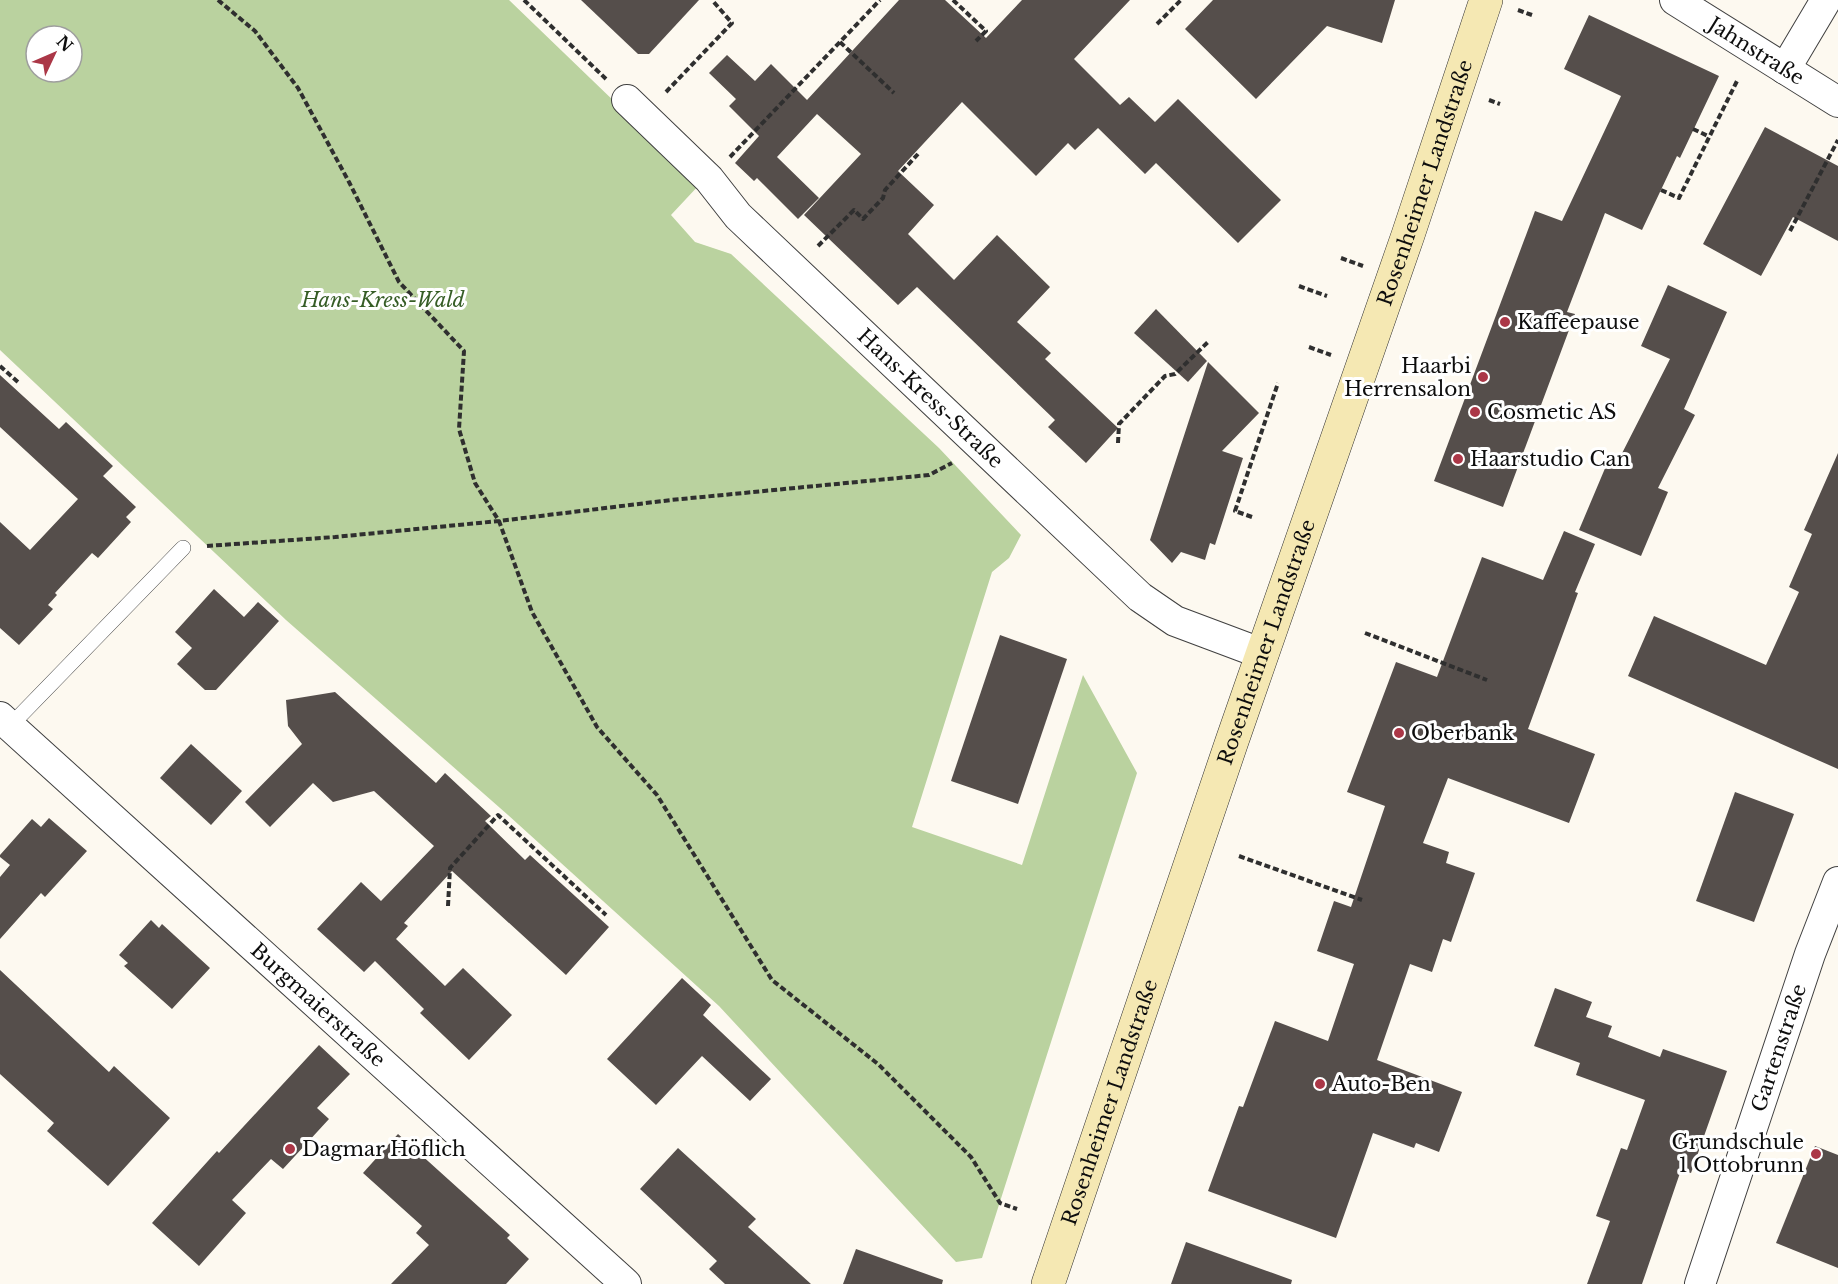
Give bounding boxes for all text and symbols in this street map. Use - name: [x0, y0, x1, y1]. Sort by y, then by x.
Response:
- street label: Jahnstraße: [1702, 10, 1809, 90]
- north arrow: [24, 24, 84, 84]
- text: N: [52, 31, 77, 56]
- street label: Rosenheimer Landstraße: [1372, 57, 1477, 309]
- park label: Hans-Kress-Wald: [300, 288, 465, 312]
- place label: Kaffeepause: [1517, 310, 1640, 334]
- marker: Kaffeepause: [1498, 315, 1512, 329]
- street label: Hans-Kress-Straße: [853, 324, 1008, 473]
- place label: Haarbi Herrensalon: [1344, 354, 1471, 401]
- marker: Haarbi Herrensalon: [1476, 370, 1490, 384]
- place label: Cosmetic AS: [1487, 400, 1617, 424]
- marker: Cosmetic AS: [1468, 405, 1482, 419]
- place label: Haarstudio Can: [1470, 447, 1630, 471]
- marker: Haarstudio Can: [1451, 452, 1465, 466]
- street label: Rosenheimer Landstraße: [1213, 516, 1320, 768]
- place label: Oberbank: [1411, 721, 1515, 745]
- marker: Oberbank: [1392, 726, 1406, 740]
- street label: Burgmaierstraße: [246, 938, 390, 1072]
- street label: Rosenheimer Landstraße: [1057, 976, 1162, 1228]
- street label: Gartenstraße: [1746, 981, 1811, 1115]
- place label: Auto-Ben: [1331, 1072, 1431, 1096]
- marker: Auto-Ben: [1313, 1077, 1327, 1091]
- place label: Grundschule 1 Ottobrunn: [1671, 1130, 1804, 1177]
- place label: Dagmar Höflich: [302, 1137, 466, 1161]
- marker: Dagmar Höflich: [283, 1142, 297, 1156]
- marker: Grundschule 1 Ottobrunn: [1809, 1147, 1823, 1161]

